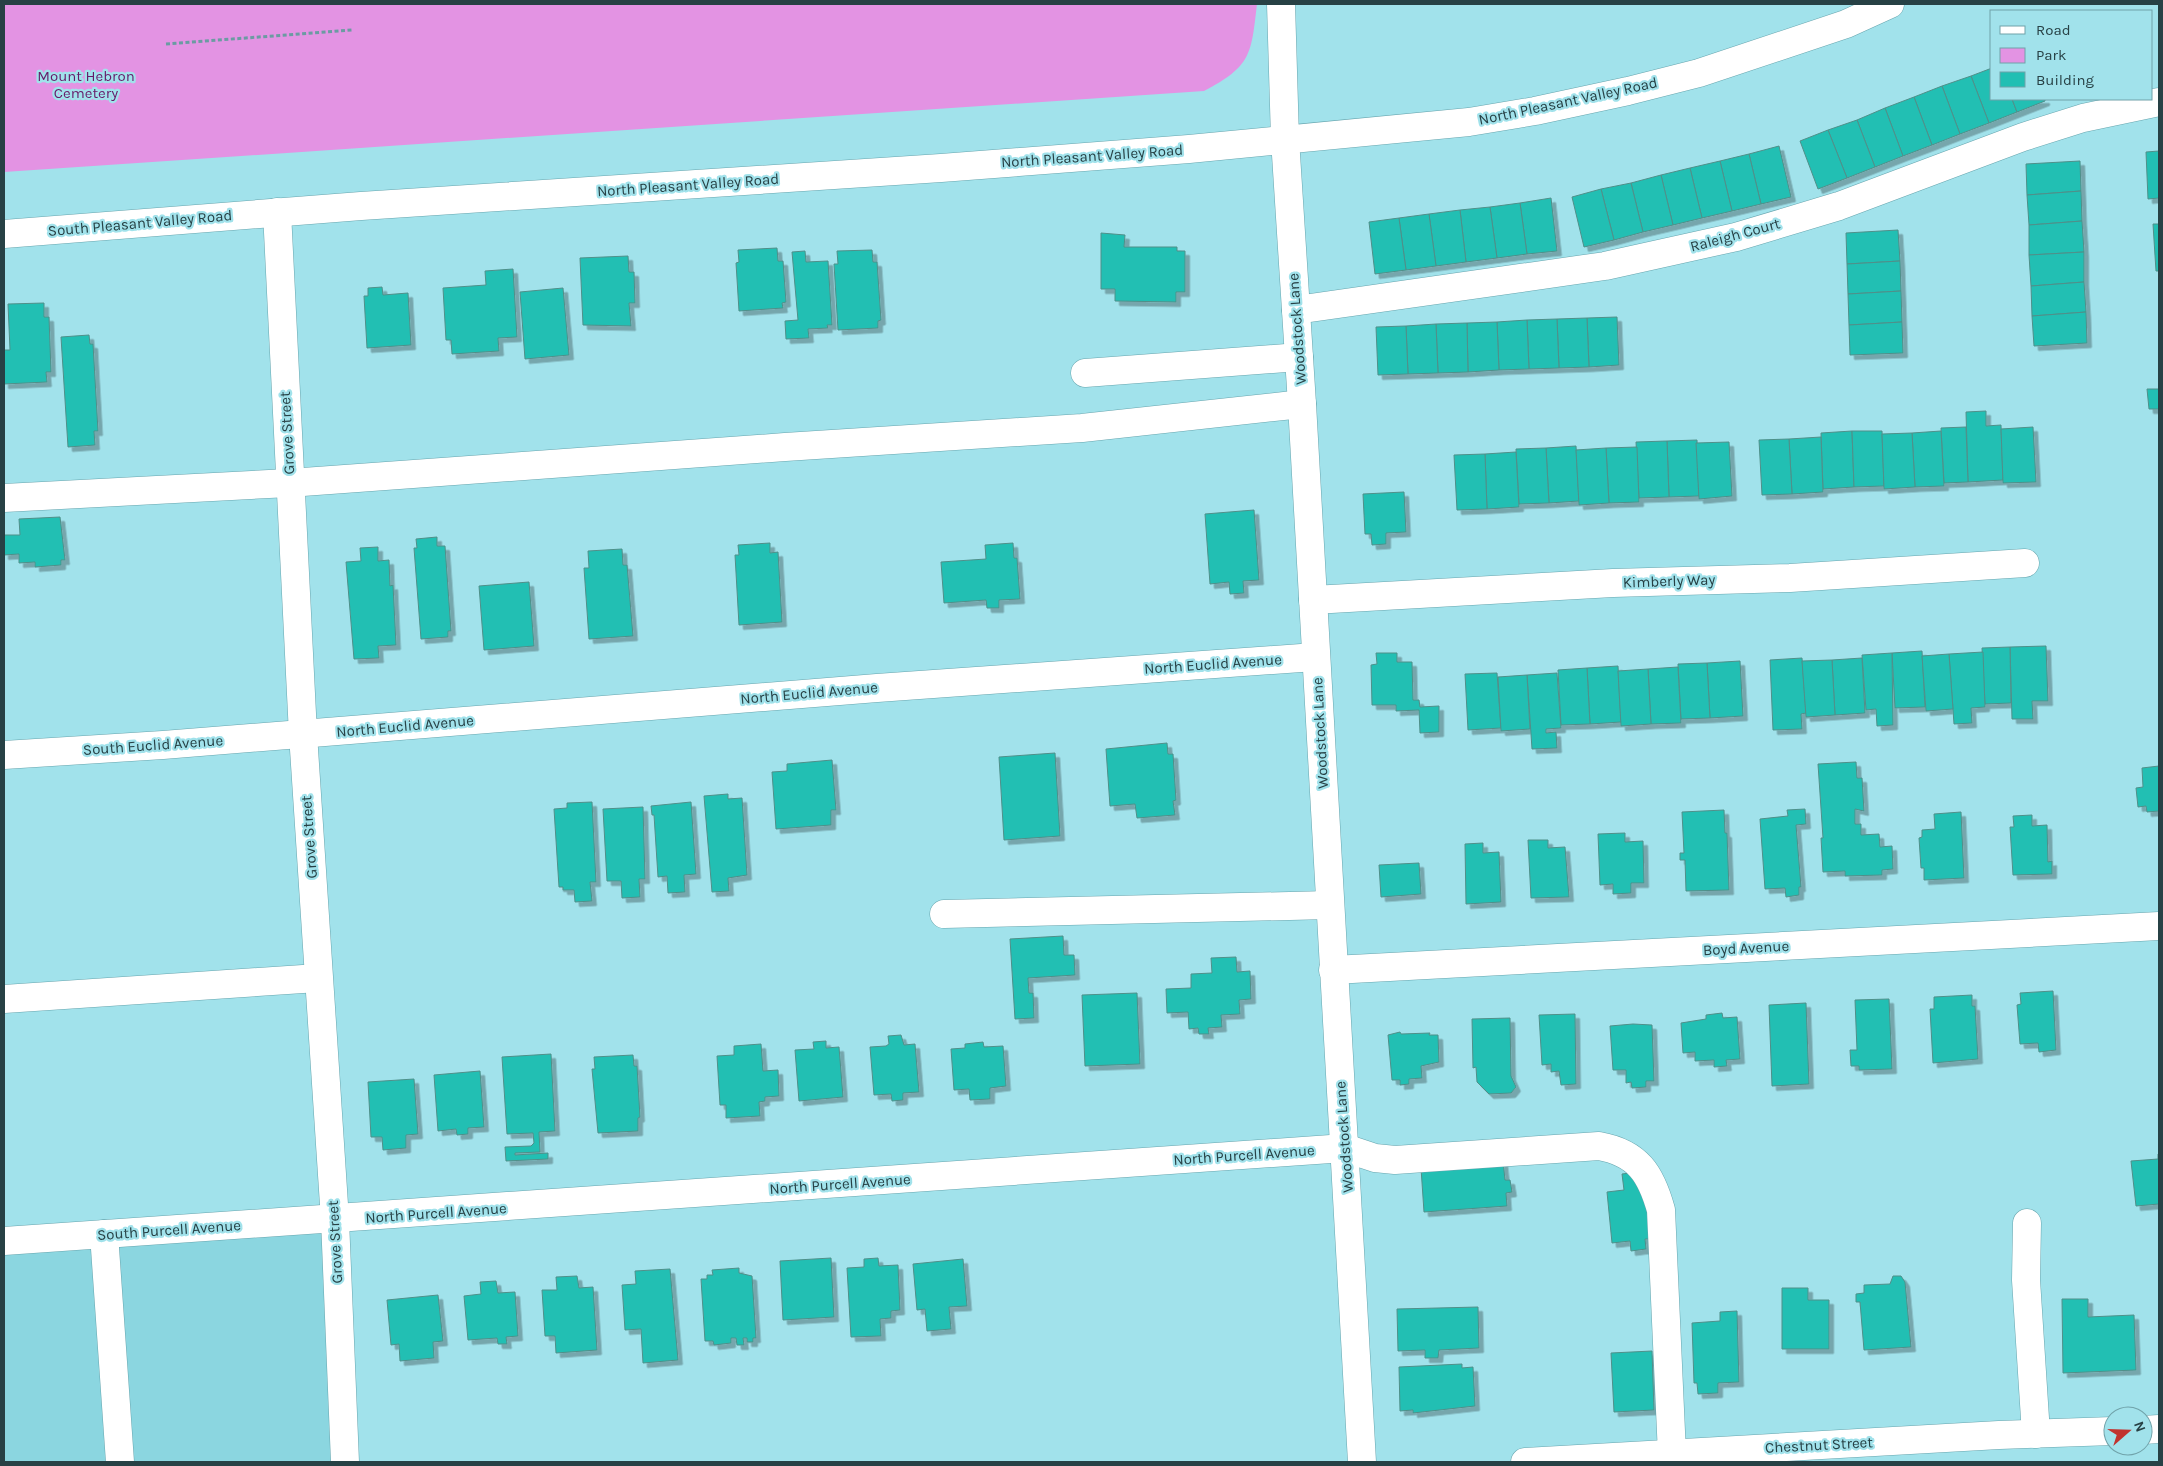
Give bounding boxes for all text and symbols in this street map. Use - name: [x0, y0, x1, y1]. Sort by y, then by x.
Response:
- legend: [1990, 10, 2153, 100]
- text: Road: [2036, 21, 2071, 39]
- text: Park: [2036, 46, 2066, 64]
- park label: Mount Hebron Cemetery: [37, 67, 135, 102]
- text: Building: [2036, 71, 2094, 89]
- street label: North Pleasant Valley Road: [1477, 73, 1659, 129]
- street label: North Pleasant Valley Road: [1000, 141, 1184, 171]
- street label: North Pleasant Valley Road: [596, 170, 780, 200]
- street label: South Pleasant Valley Road: [47, 206, 233, 240]
- street label: Raleigh Court: [1688, 214, 1782, 256]
- street label: Woodstock Lane: [1284, 273, 1310, 385]
- street label: Grove Street: [276, 391, 298, 475]
- street label: Kimberly Way: [1622, 570, 1716, 592]
- street label: North Euclid Avenue: [1144, 650, 1282, 678]
- street label: Woodstock Lane: [1308, 677, 1332, 789]
- street label: North Euclid Avenue: [740, 678, 878, 708]
- street label: North Euclid Avenue: [336, 711, 474, 741]
- street label: South Euclid Avenue: [82, 731, 224, 759]
- street label: Grove Street: [297, 794, 321, 879]
- street label: Boyd Avenue: [1702, 937, 1790, 959]
- street label: Woodstock Lane: [1331, 1081, 1357, 1193]
- street label: North Purcell Avenue: [1173, 1141, 1315, 1169]
- street label: North Purcell Avenue: [769, 1170, 911, 1198]
- street label: North Purcell Avenue: [365, 1199, 507, 1227]
- street label: Grove Street: [324, 1200, 346, 1284]
- street label: South Purcell Avenue: [96, 1216, 242, 1244]
- north arrow: [2103, 1406, 2153, 1456]
- text: N: [2130, 1419, 2149, 1434]
- street label: Chestnut Street: [1765, 1433, 1874, 1457]

